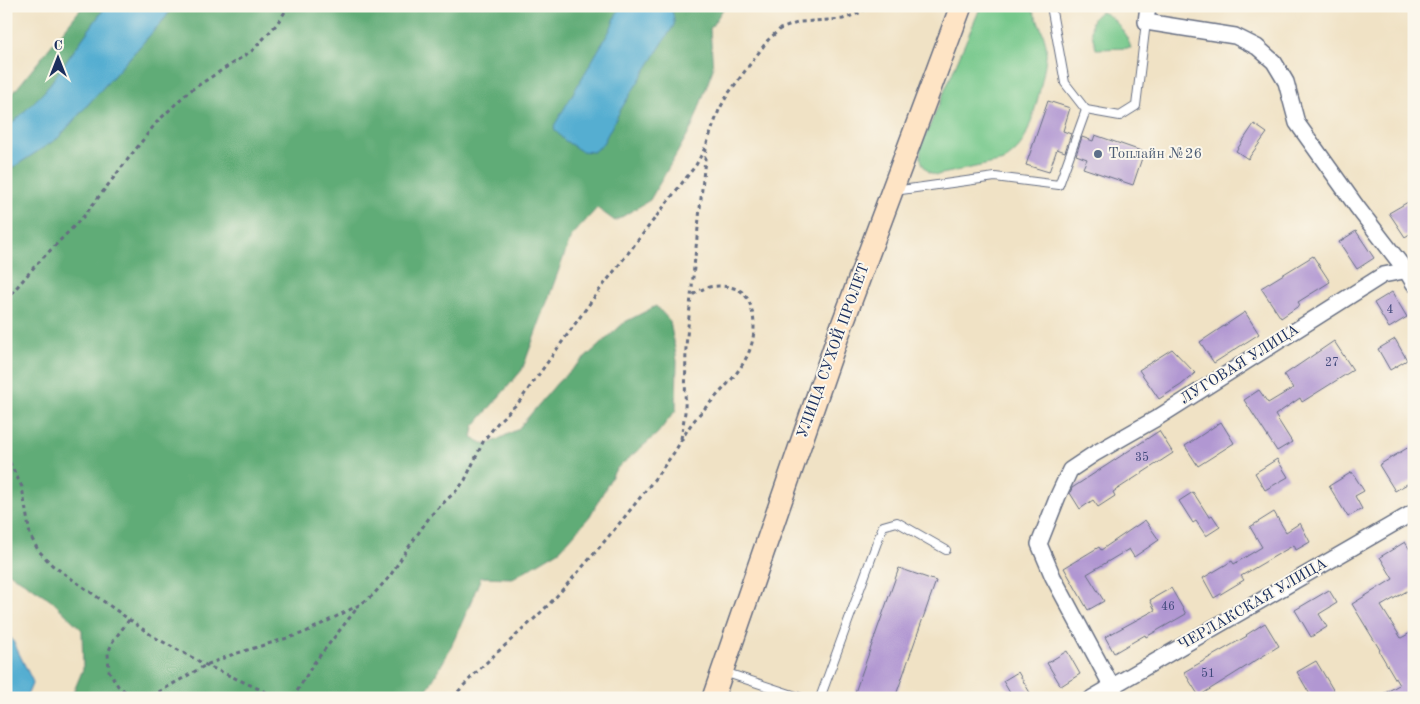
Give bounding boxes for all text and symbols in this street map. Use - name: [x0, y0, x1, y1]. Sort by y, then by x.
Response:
- north arrow: [32, 32, 82, 82]
- text: С: [53, 39, 63, 53]
- place label: Топлайн №26: [1108, 147, 1202, 162]
- marker: Топлайн №26: [1092, 148, 1104, 160]
- street label: УЛИЦА СУХОЙ ПРОЛЕТ: [792, 260, 873, 440]
- house number: 4: [1387, 304, 1394, 316]
- street label: ЛУГОВАЯ УЛИЦА: [1178, 322, 1303, 408]
- house number: 27: [1325, 357, 1339, 369]
- house number: 35: [1135, 451, 1149, 464]
- street label: ЧЕРЛАКСКАЯ УЛИЦА: [1176, 556, 1330, 654]
- house number: 46: [1161, 601, 1175, 613]
- house number: 51: [1201, 667, 1215, 680]

